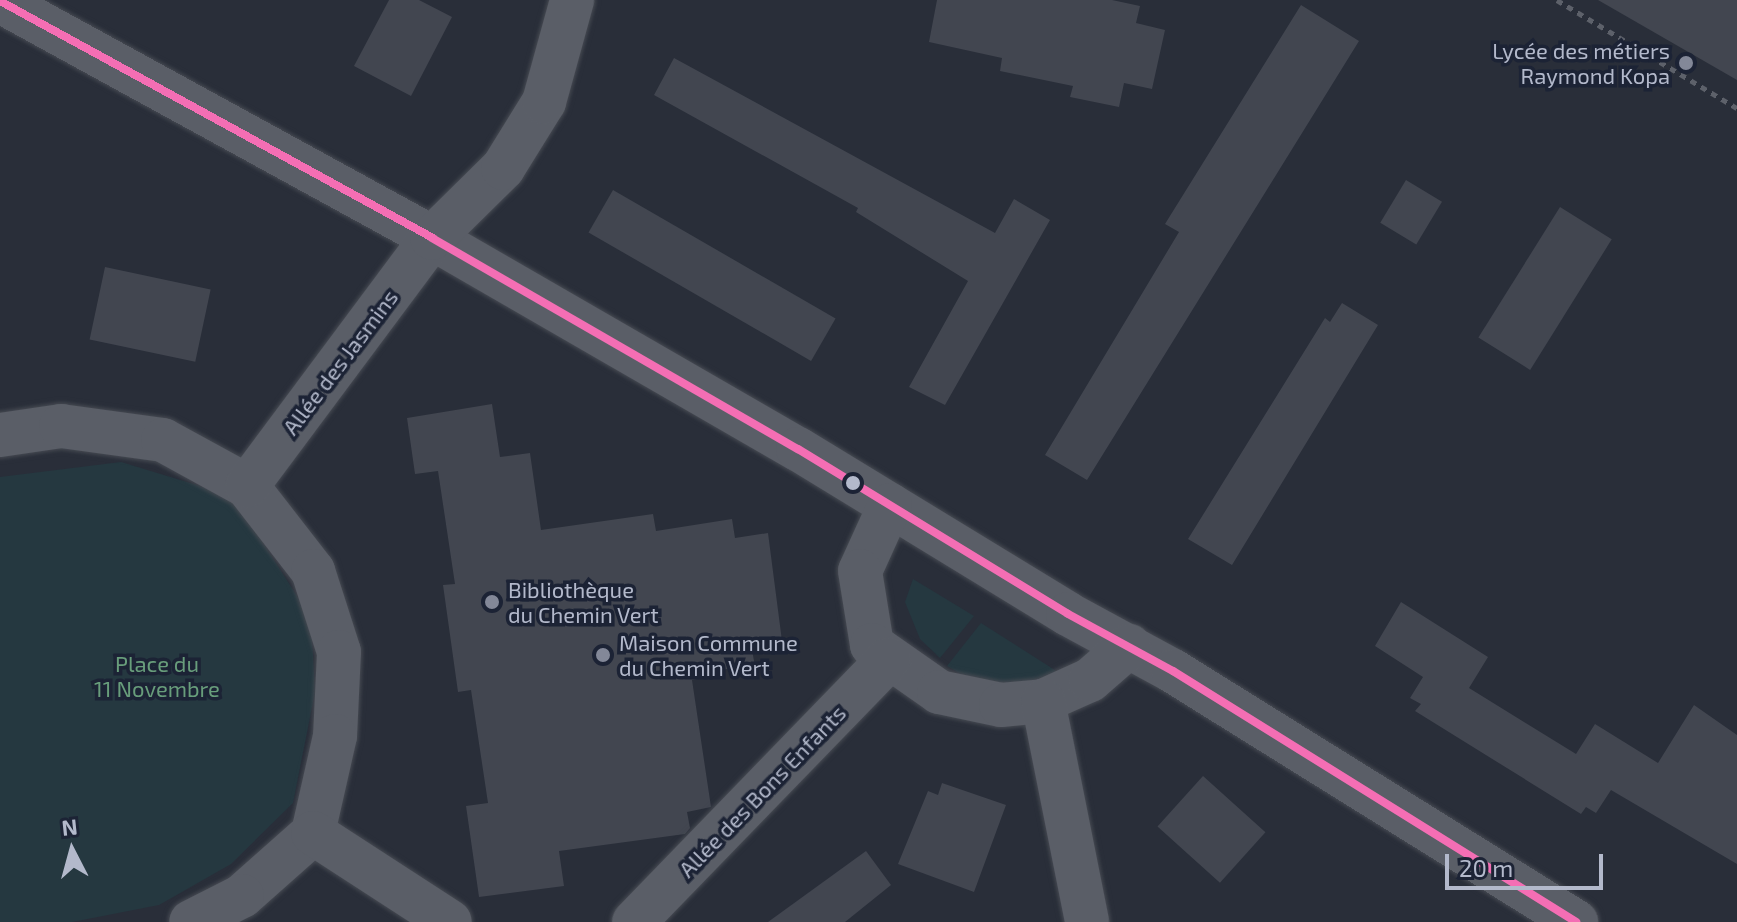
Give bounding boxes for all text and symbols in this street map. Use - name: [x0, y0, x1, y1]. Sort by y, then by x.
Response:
- place label: Lycée des métiers Raymond Kopa: [1492, 37, 1670, 88]
- marker: Lycée des métiers Raymond Kopa: [1677, 54, 1695, 72]
- street label: Allée des Jasmins: [277, 284, 403, 440]
- unlabelled marker: [845, 475, 861, 491]
- place label: Bibliothèque du Chemin Vert: [508, 576, 659, 628]
- marker: Bibliothèque du Chemin Vert: [483, 593, 501, 611]
- place label: Maison Commune du Chemin Vert: [619, 629, 798, 680]
- marker: Maison Commune du Chemin Vert: [594, 646, 612, 664]
- park label: Place du 11 Novembre: [94, 650, 220, 702]
- street label: Allée des Bons Enfants: [673, 700, 851, 882]
- north arrow: [32, 810, 112, 890]
- text: N: [60, 812, 79, 840]
- scale bar: [1449, 838, 1607, 888]
- text: 20 m: [1459, 853, 1513, 882]

